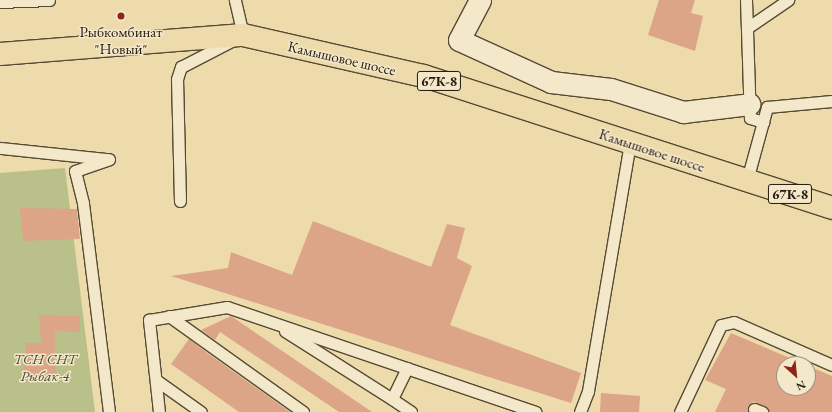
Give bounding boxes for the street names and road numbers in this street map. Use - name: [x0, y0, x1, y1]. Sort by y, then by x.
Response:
- street label: Камышовое шоссе: [286, 37, 398, 79]
- road number: 67К-8: [416, 69, 462, 93]
- street label: Камышовое шоссе: [597, 124, 707, 176]
- road number: 67К-8: [767, 182, 813, 206]

